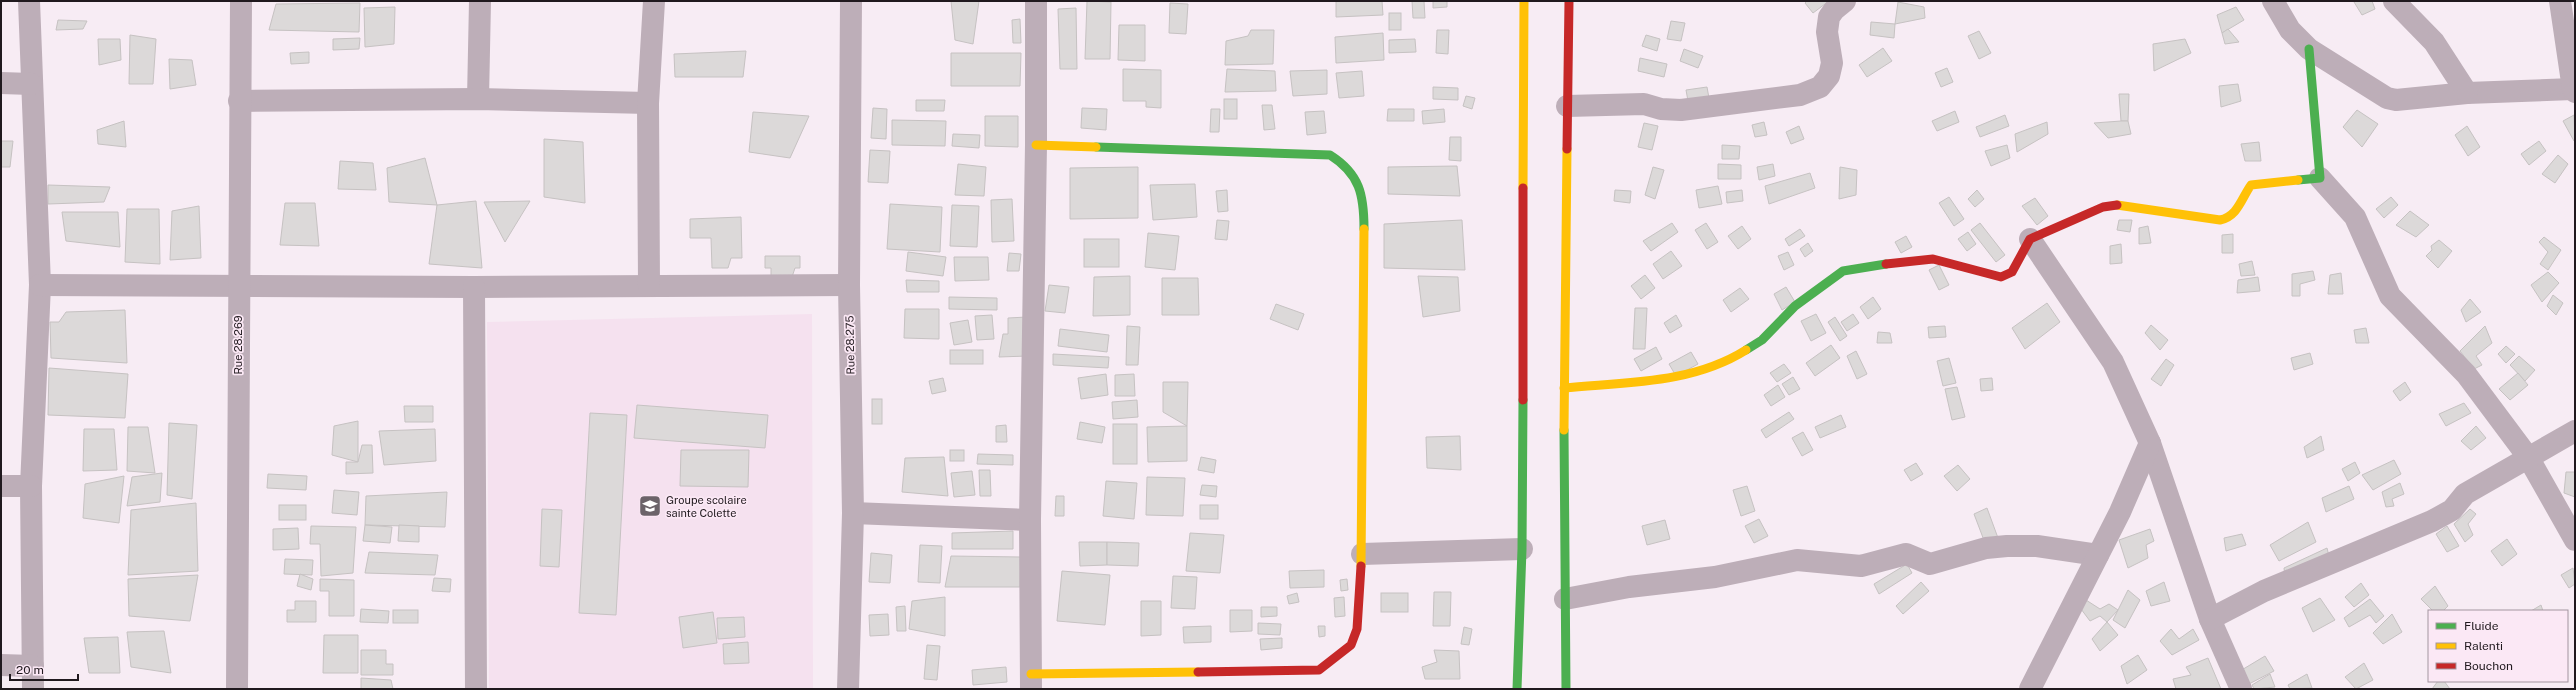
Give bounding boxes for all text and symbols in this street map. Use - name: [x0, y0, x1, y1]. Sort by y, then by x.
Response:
- street label: Rue 28.269: [232, 315, 244, 375]
- street label: Rue 28.275: [843, 315, 857, 375]
- school or university icon: Groupe scolaire sainte Colette: [637, 493, 663, 519]
- place label: Groupe scolaire sainte Colette: [666, 494, 747, 519]
- legend: [2428, 610, 2568, 682]
- text: Fluide: [2464, 619, 2499, 633]
- text: Ralenti: [2464, 639, 2503, 653]
- scale bar: [10, 656, 78, 682]
- text: Bouchon: [2464, 659, 2513, 673]
- text: 20 m: [16, 663, 44, 677]

